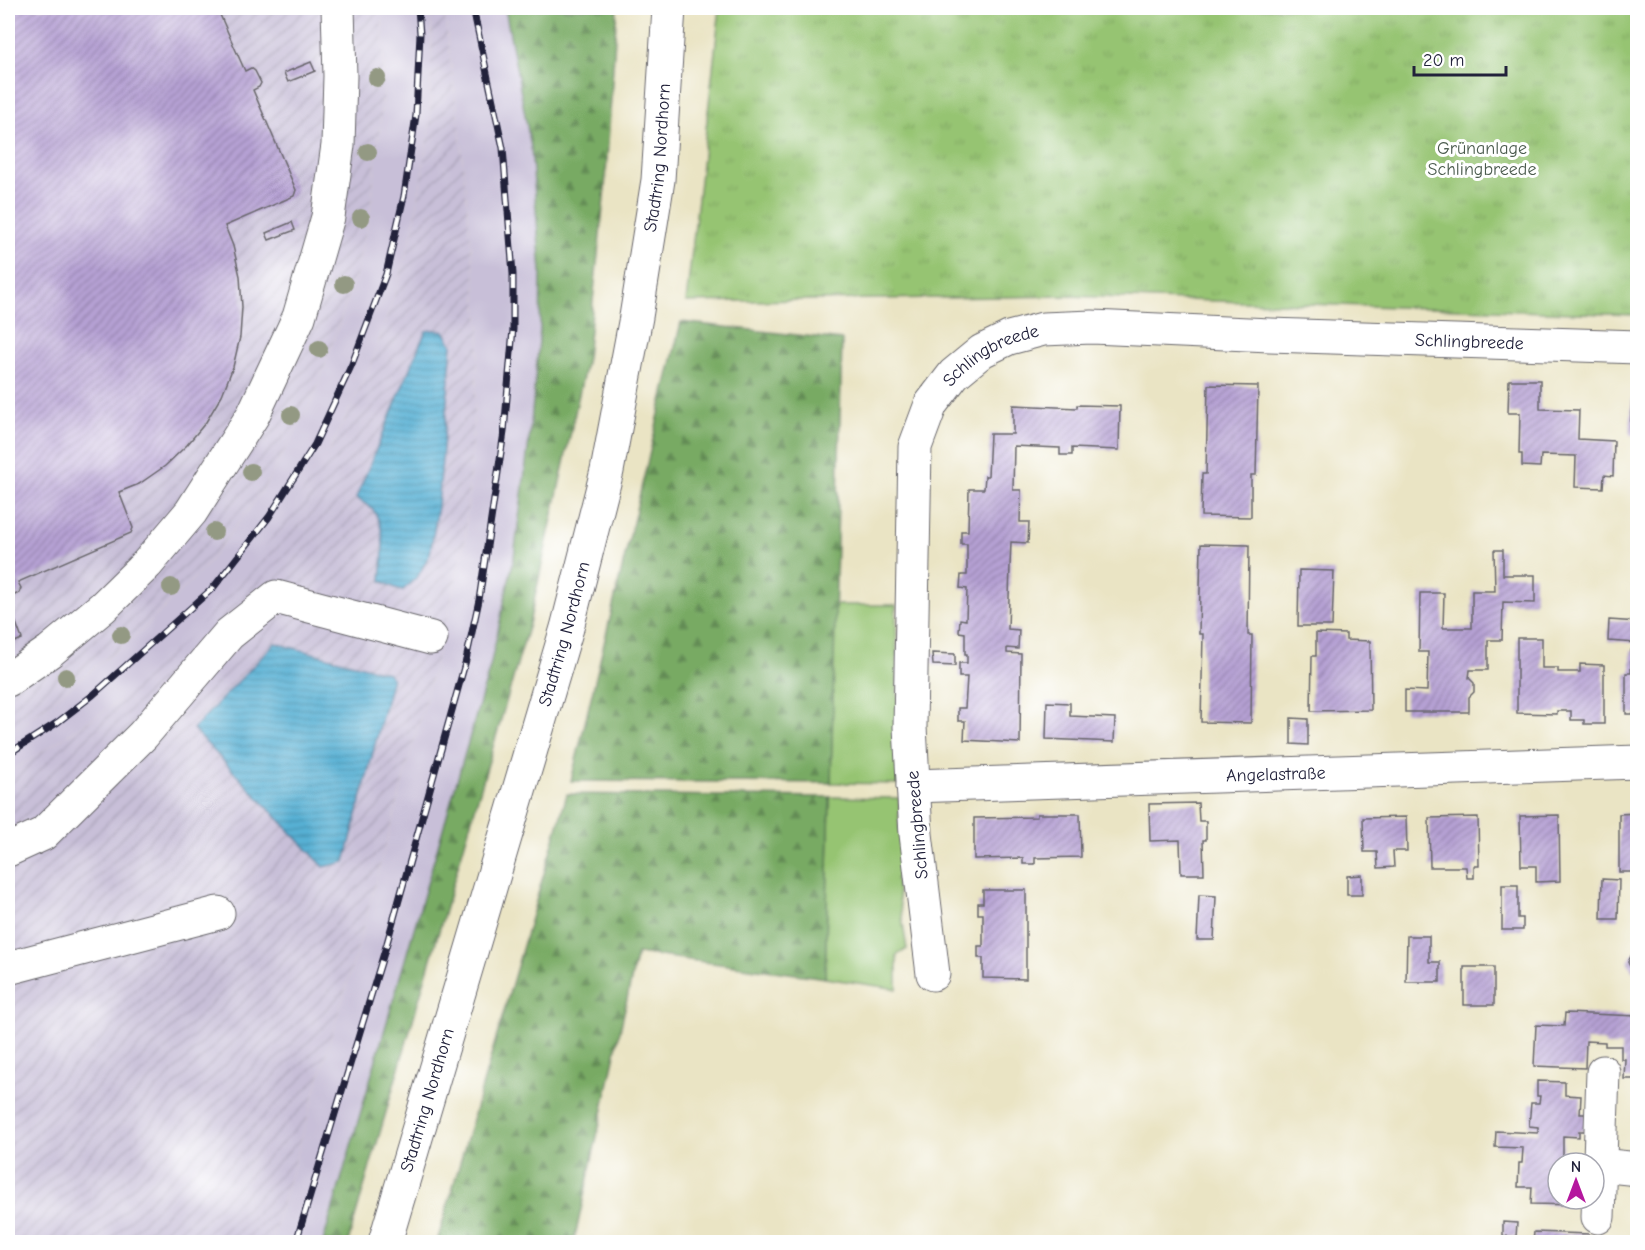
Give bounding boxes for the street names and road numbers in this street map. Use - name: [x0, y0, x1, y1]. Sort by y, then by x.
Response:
- street label: Stadtring Nordhorn: [640, 83, 675, 234]
- street label: Schlingbreede: [939, 321, 1041, 391]
- street label: Schlingbreede: [1415, 330, 1524, 354]
- street label: Stadtring Nordhorn: [534, 559, 594, 709]
- street label: Angelastraße: [1226, 762, 1326, 787]
- street label: Schlingbreede: [902, 770, 933, 880]
- street label: Stadtring Nordhorn: [396, 1026, 459, 1175]

